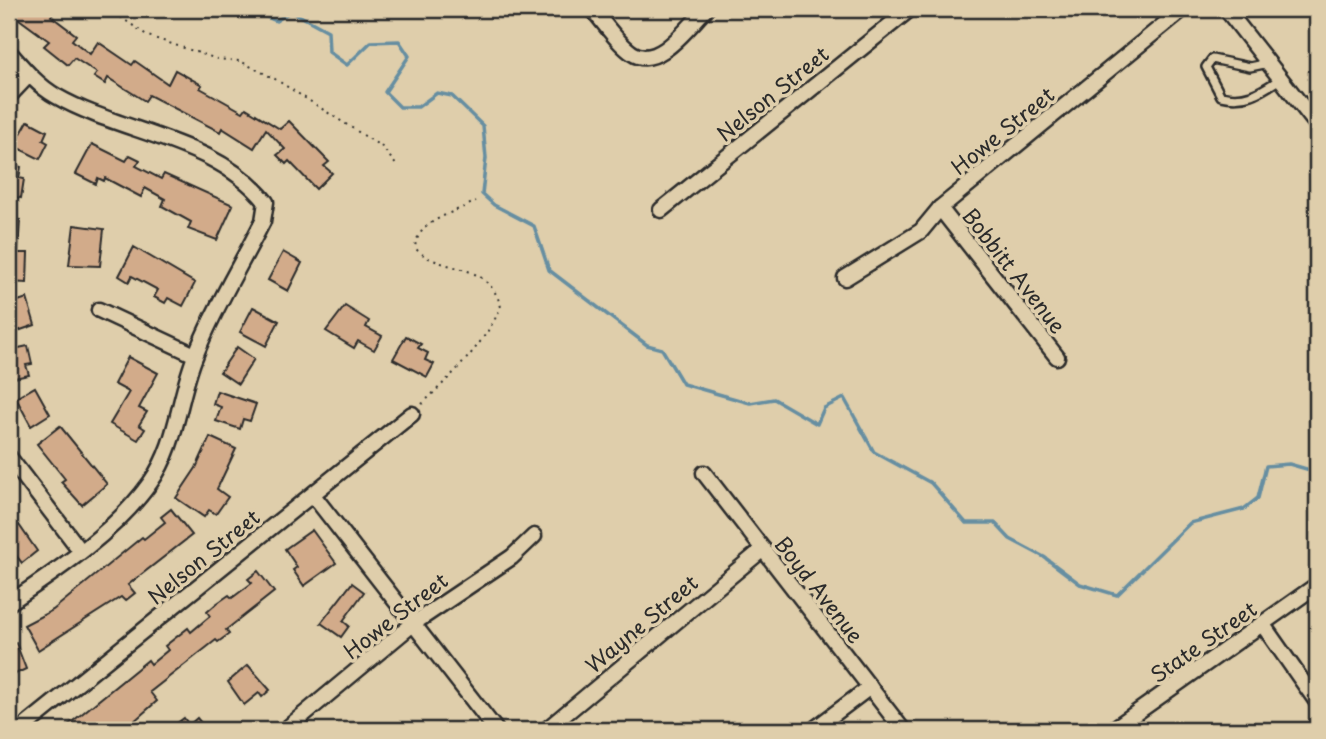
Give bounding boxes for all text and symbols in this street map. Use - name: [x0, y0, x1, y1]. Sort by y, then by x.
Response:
- street label: Nelson Street: [709, 38, 835, 148]
- street label: Howe Street: [943, 78, 1061, 182]
- street label: Bobbitt Avenue: [956, 200, 1074, 340]
- street label: Nelson Street: [140, 501, 266, 611]
- street label: Boyd Avenue: [768, 529, 872, 649]
- street label: Howe Street: [336, 564, 454, 666]
- street label: Wayne Street: [578, 566, 704, 680]
- street label: State Street: [1143, 592, 1263, 690]

